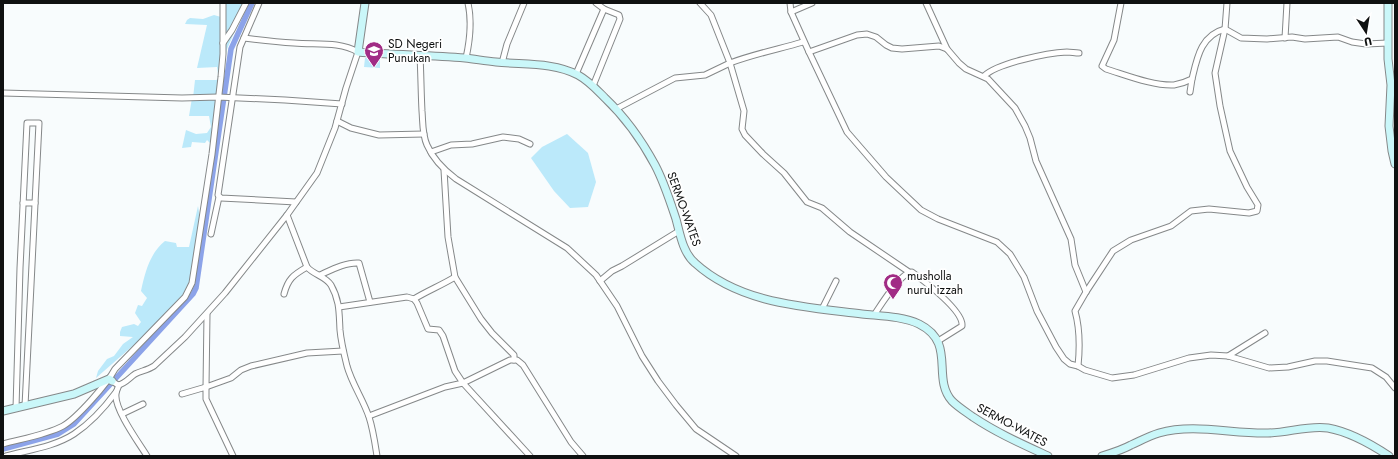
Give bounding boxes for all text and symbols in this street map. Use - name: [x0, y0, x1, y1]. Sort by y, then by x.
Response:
- north arrow: [1346, 12, 1386, 52]
- text: U: [1363, 33, 1374, 50]
- place label: SD Negeri Punukan: [388, 35, 442, 67]
- school or university icon: SD Negeri Punukan: [363, 40, 385, 68]
- street label: SERMO-WATES: [662, 169, 706, 249]
- place label: musholla nurul izzah: [907, 267, 963, 299]
- mosque icon: musholla nurul izzah: [882, 272, 904, 300]
- street label: SERMO-WATES: [973, 399, 1051, 451]

